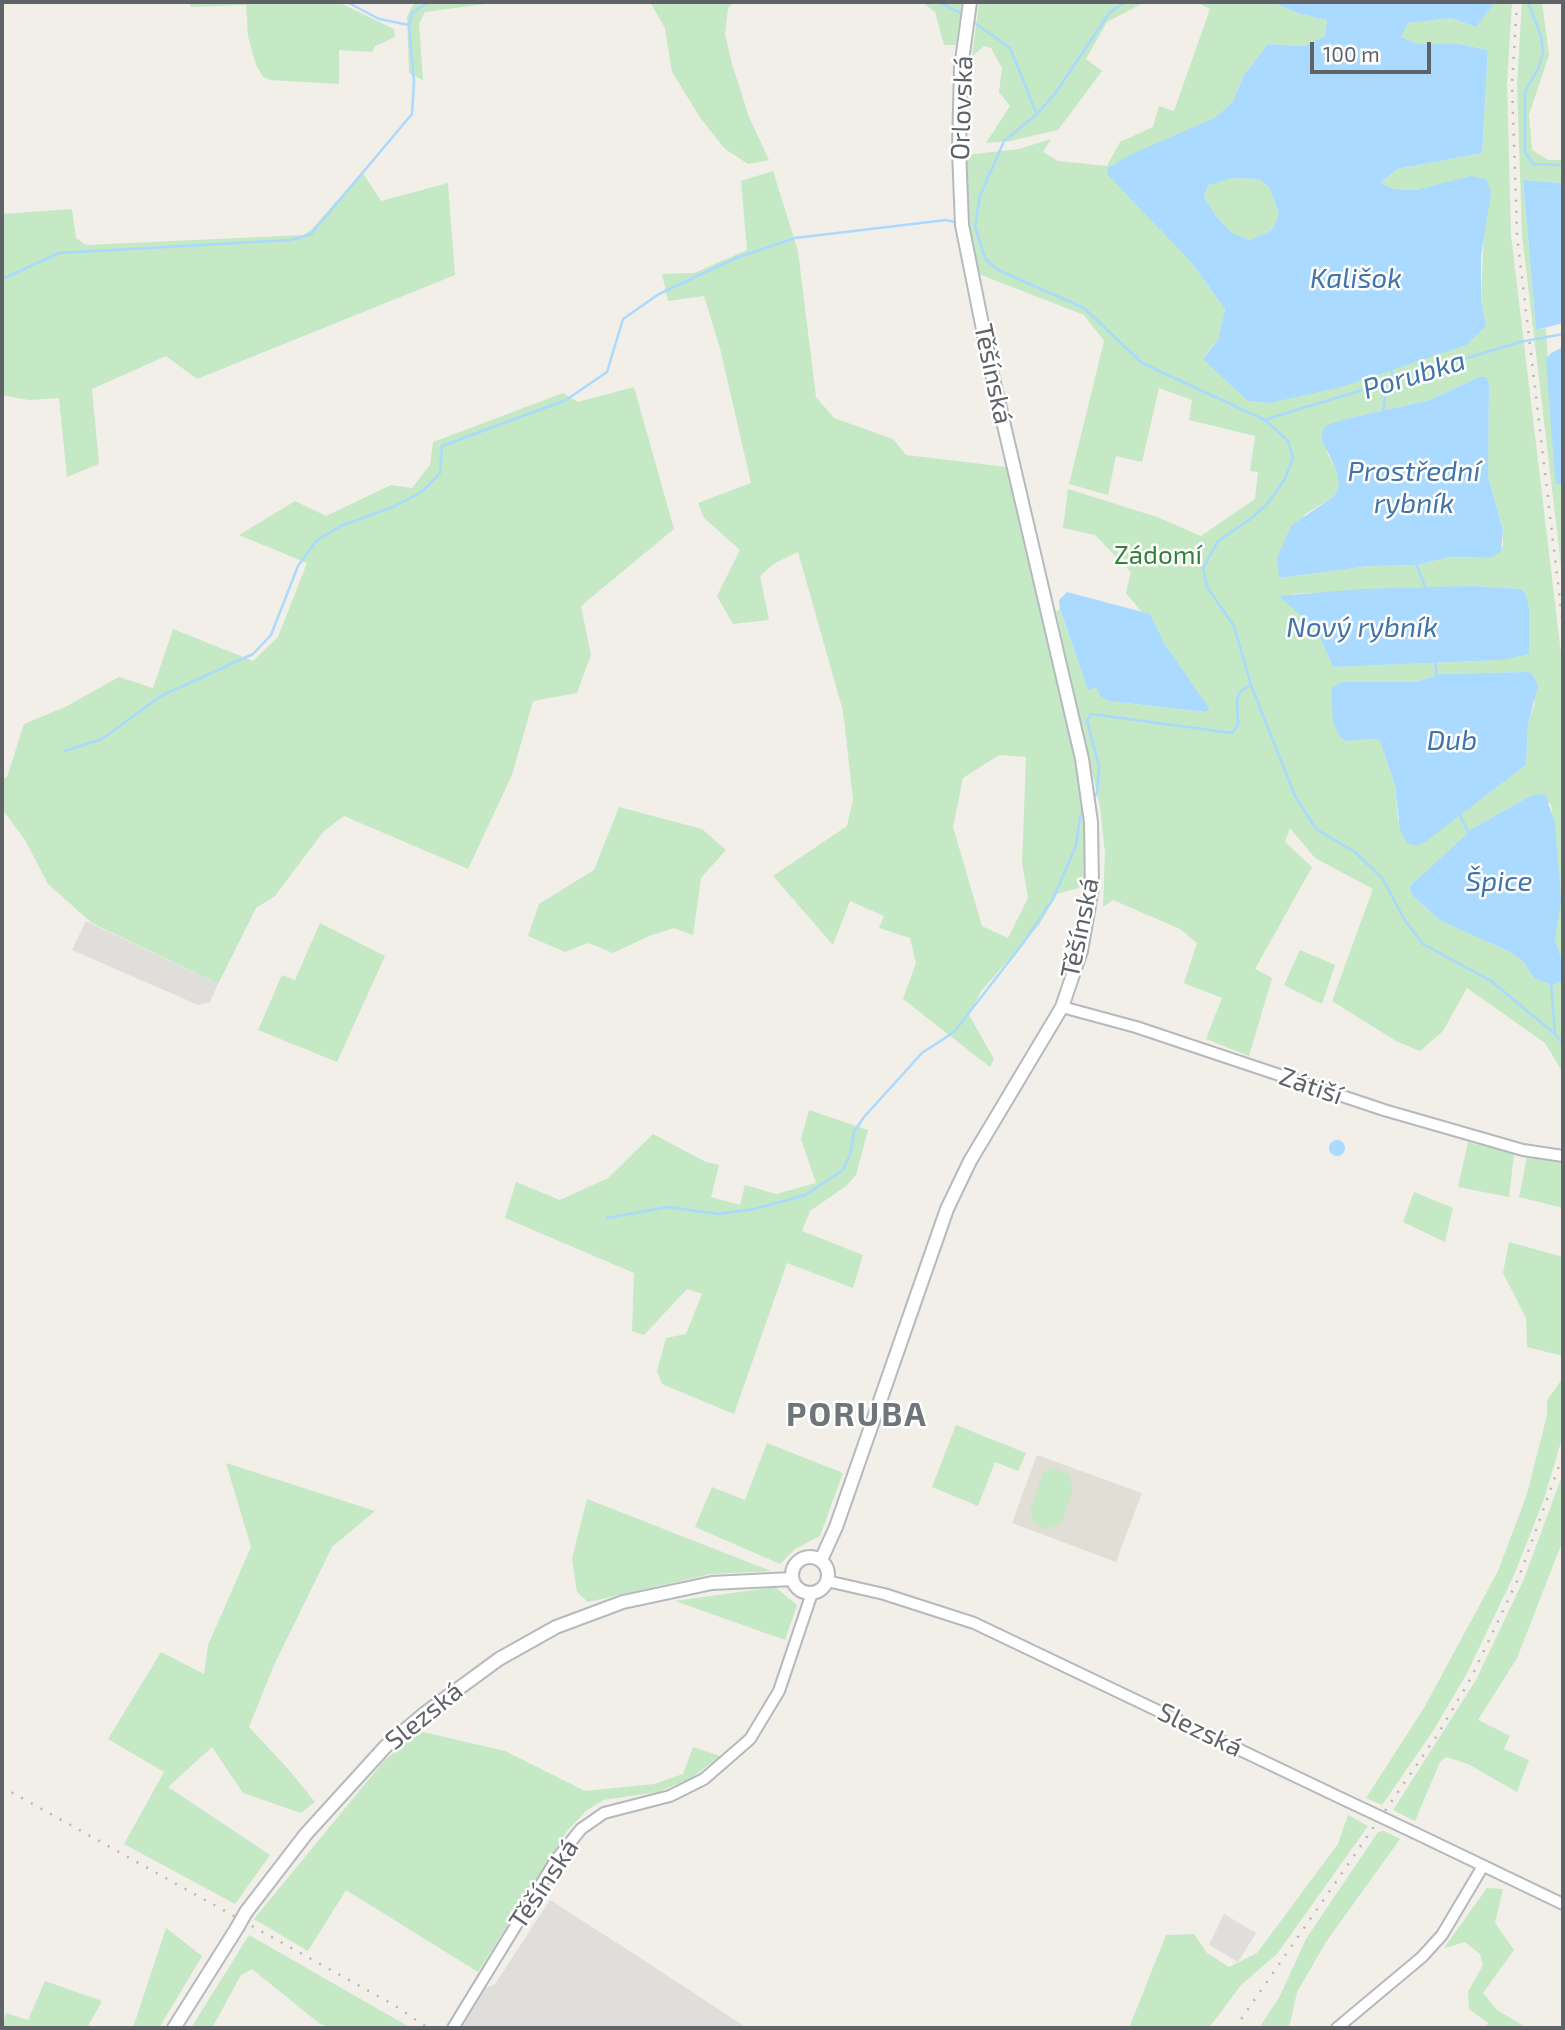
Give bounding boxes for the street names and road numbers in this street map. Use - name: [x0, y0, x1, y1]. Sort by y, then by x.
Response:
- street label: Orlovská: [945, 55, 979, 161]
- street label: Těšínská: [967, 321, 1019, 427]
- street label: Těšínská: [1054, 875, 1106, 981]
- street label: Zátiší: [1275, 1061, 1347, 1111]
- street label: Slezská: [379, 1675, 469, 1757]
- street label: Slezská: [1153, 1696, 1247, 1764]
- street label: Těšínská: [503, 1833, 585, 1935]

